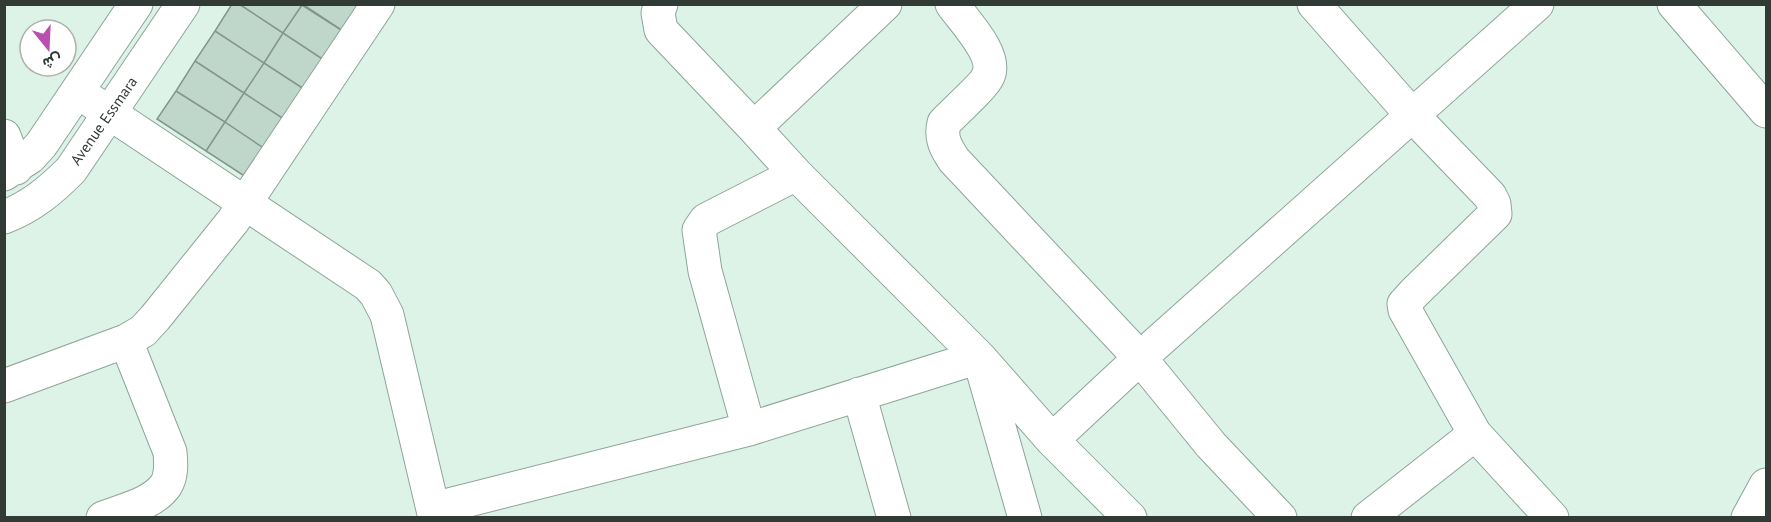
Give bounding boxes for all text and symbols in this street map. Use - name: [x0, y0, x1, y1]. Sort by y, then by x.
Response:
- north arrow: [18, 18, 78, 78]
- text: ش: [40, 50, 65, 75]
- street label: Avenue Essmara: [66, 73, 141, 169]

